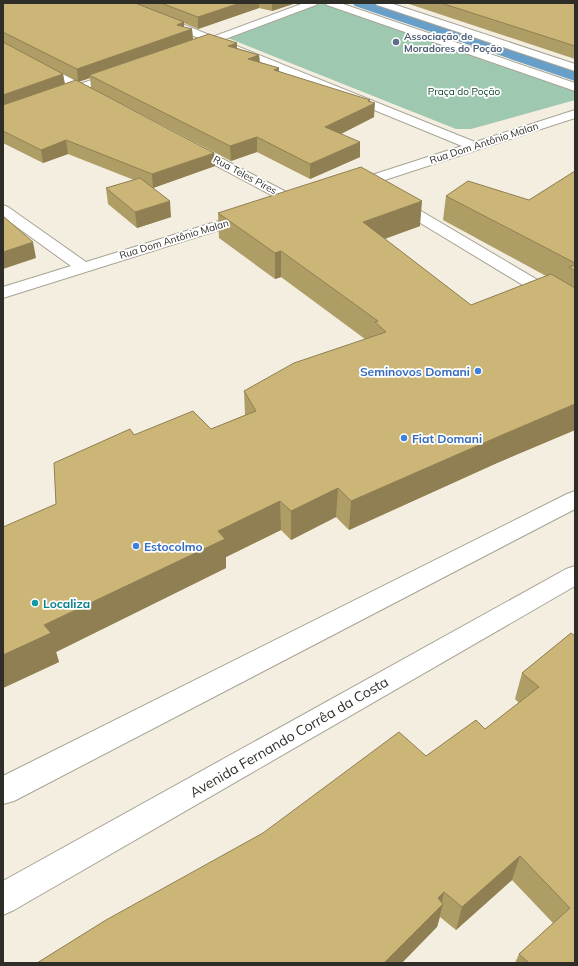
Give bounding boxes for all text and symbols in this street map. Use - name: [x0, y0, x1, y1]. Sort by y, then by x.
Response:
- place label: Associação de Moradores do Poção: [404, 30, 502, 55]
- marker: Associação de Moradores do Poção: [391, 37, 401, 47]
- park label: Praça do Poção: [428, 85, 501, 98]
- street label: Rua Dom Antônio Malan: [428, 119, 540, 167]
- street label: Rua Teles Pires: [211, 153, 279, 197]
- street label: Rua Dom Antônio Malan: [118, 216, 230, 262]
- place label: Seminovos Domani: [360, 364, 470, 379]
- marker: Seminovos Domani: [473, 366, 483, 376]
- place label: Fiat Domani: [412, 431, 482, 446]
- marker: Fiat Domani: [399, 433, 409, 443]
- place label: Estocolmo: [144, 539, 203, 554]
- marker: Estocolmo: [131, 541, 141, 551]
- place label: Localiza: [43, 596, 90, 611]
- marker: Localiza: [30, 598, 40, 608]
- street label: Avenida Fernando Corrêa da Costa: [186, 673, 392, 801]

